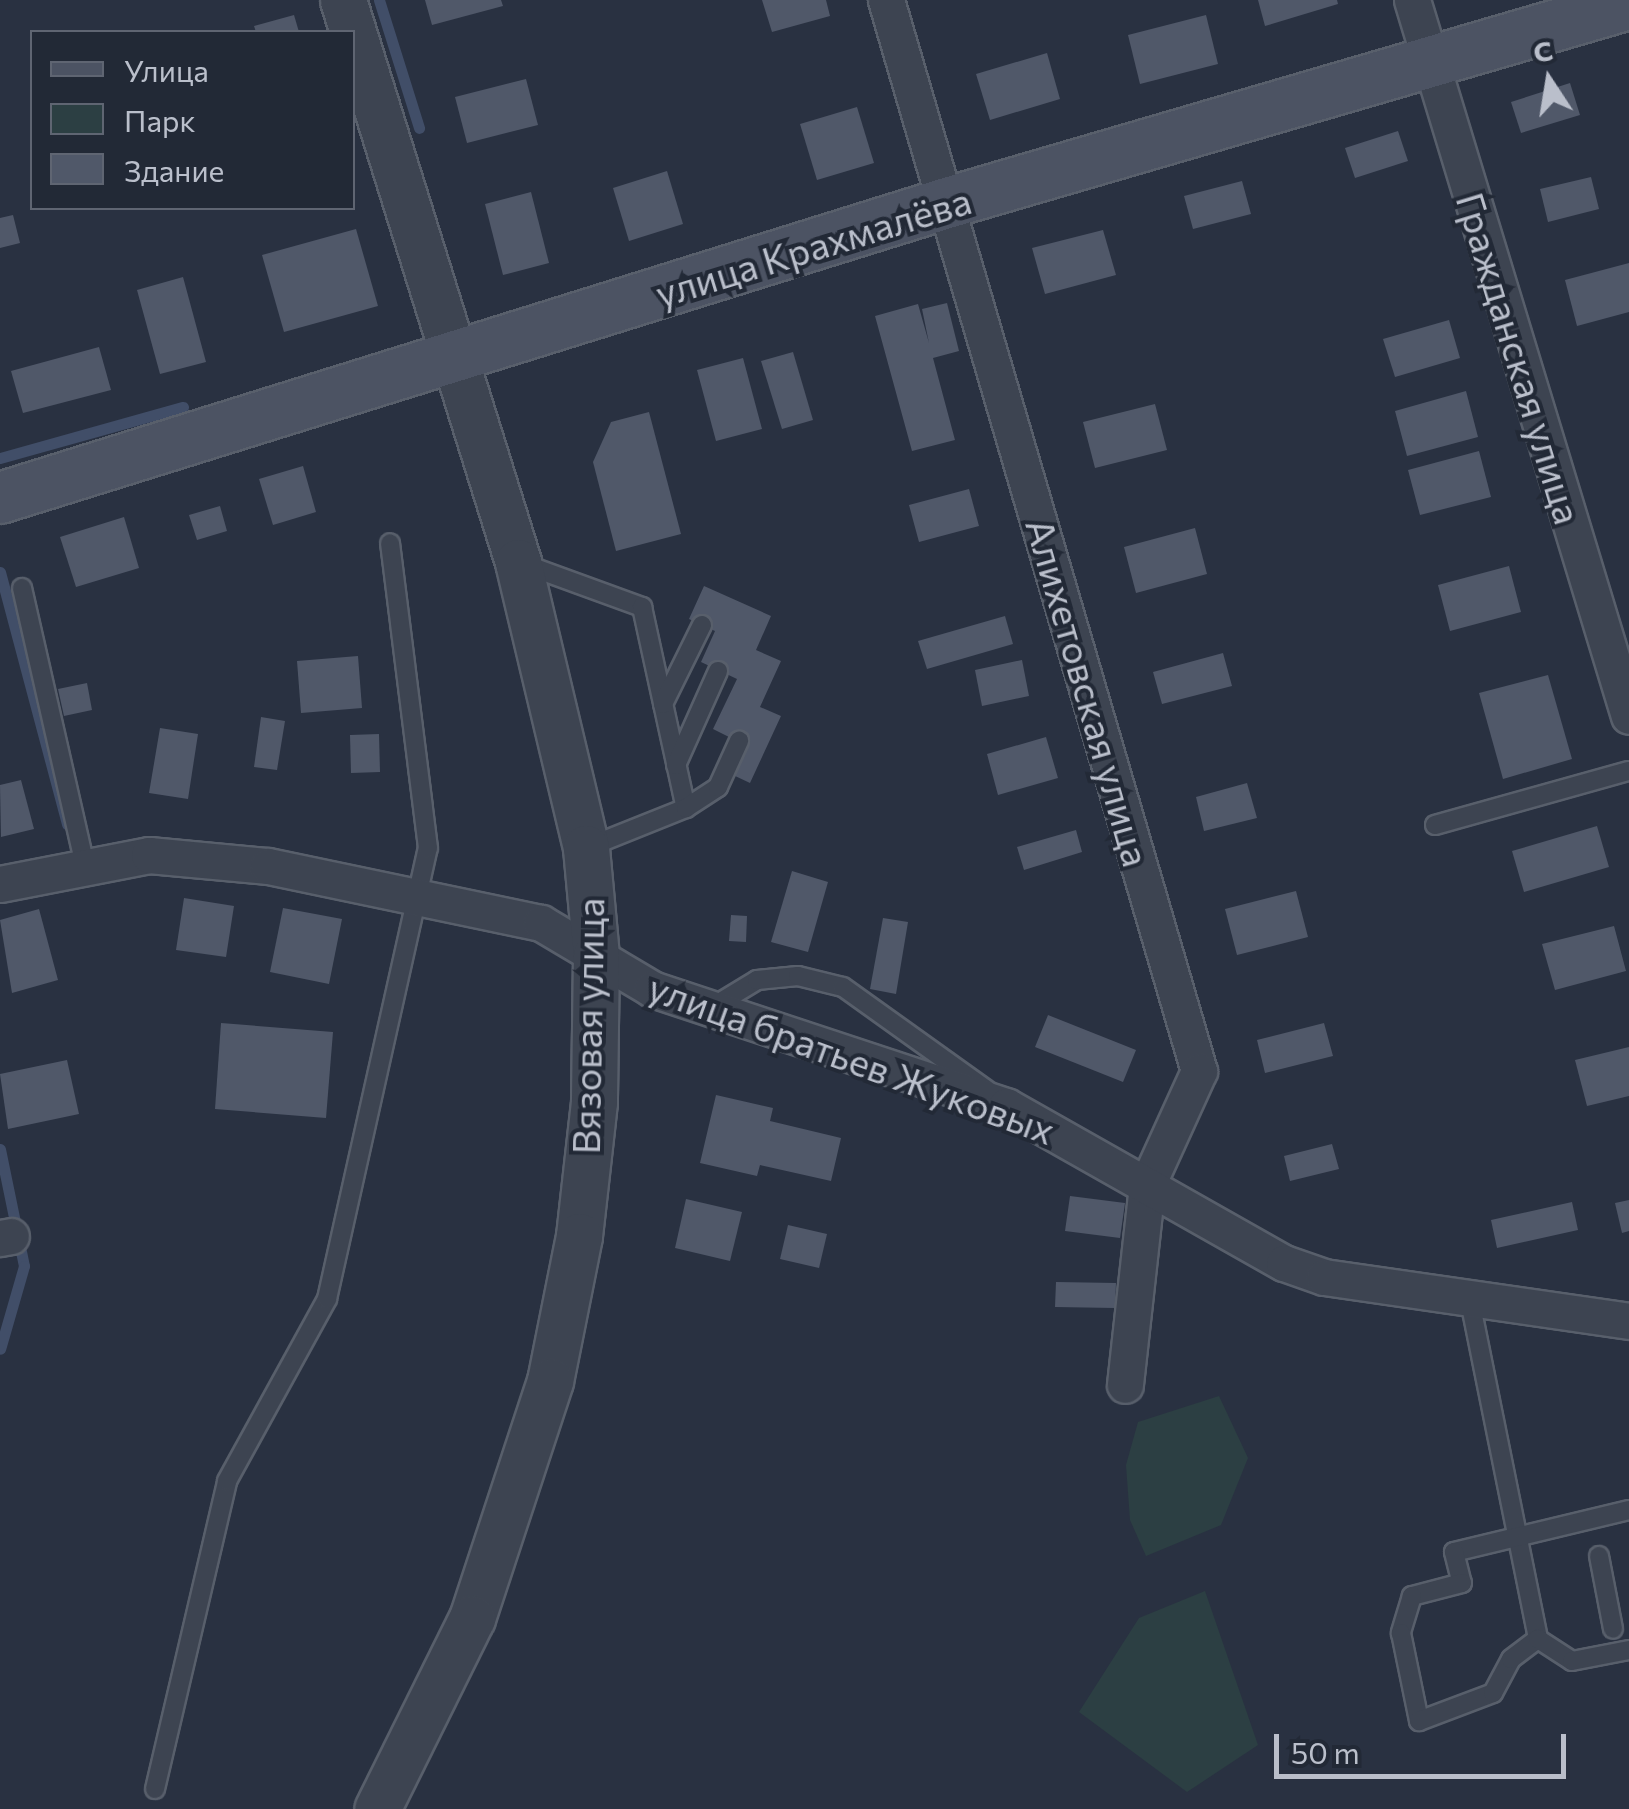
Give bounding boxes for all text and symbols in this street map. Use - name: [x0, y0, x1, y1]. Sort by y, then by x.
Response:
- legend: [30, 30, 355, 210]
- north arrow: [1499, 30, 1599, 130]
- text: С: [1530, 32, 1556, 69]
- text: Улица: [124, 51, 209, 88]
- text: Парк: [124, 101, 196, 138]
- text: Здание: [124, 151, 224, 188]
- street label: улица Крахмалёва: [650, 176, 976, 316]
- street label: Гражданская улица: [1448, 187, 1592, 529]
- street label: Алихетовская улица: [1017, 513, 1161, 871]
- street label: Вязовая улица: [562, 897, 612, 1155]
- street label: улица братьев Жуковых: [643, 963, 1061, 1153]
- scale bar: [1279, 1714, 1572, 1776]
- text: 50 m: [1291, 1733, 1360, 1770]

